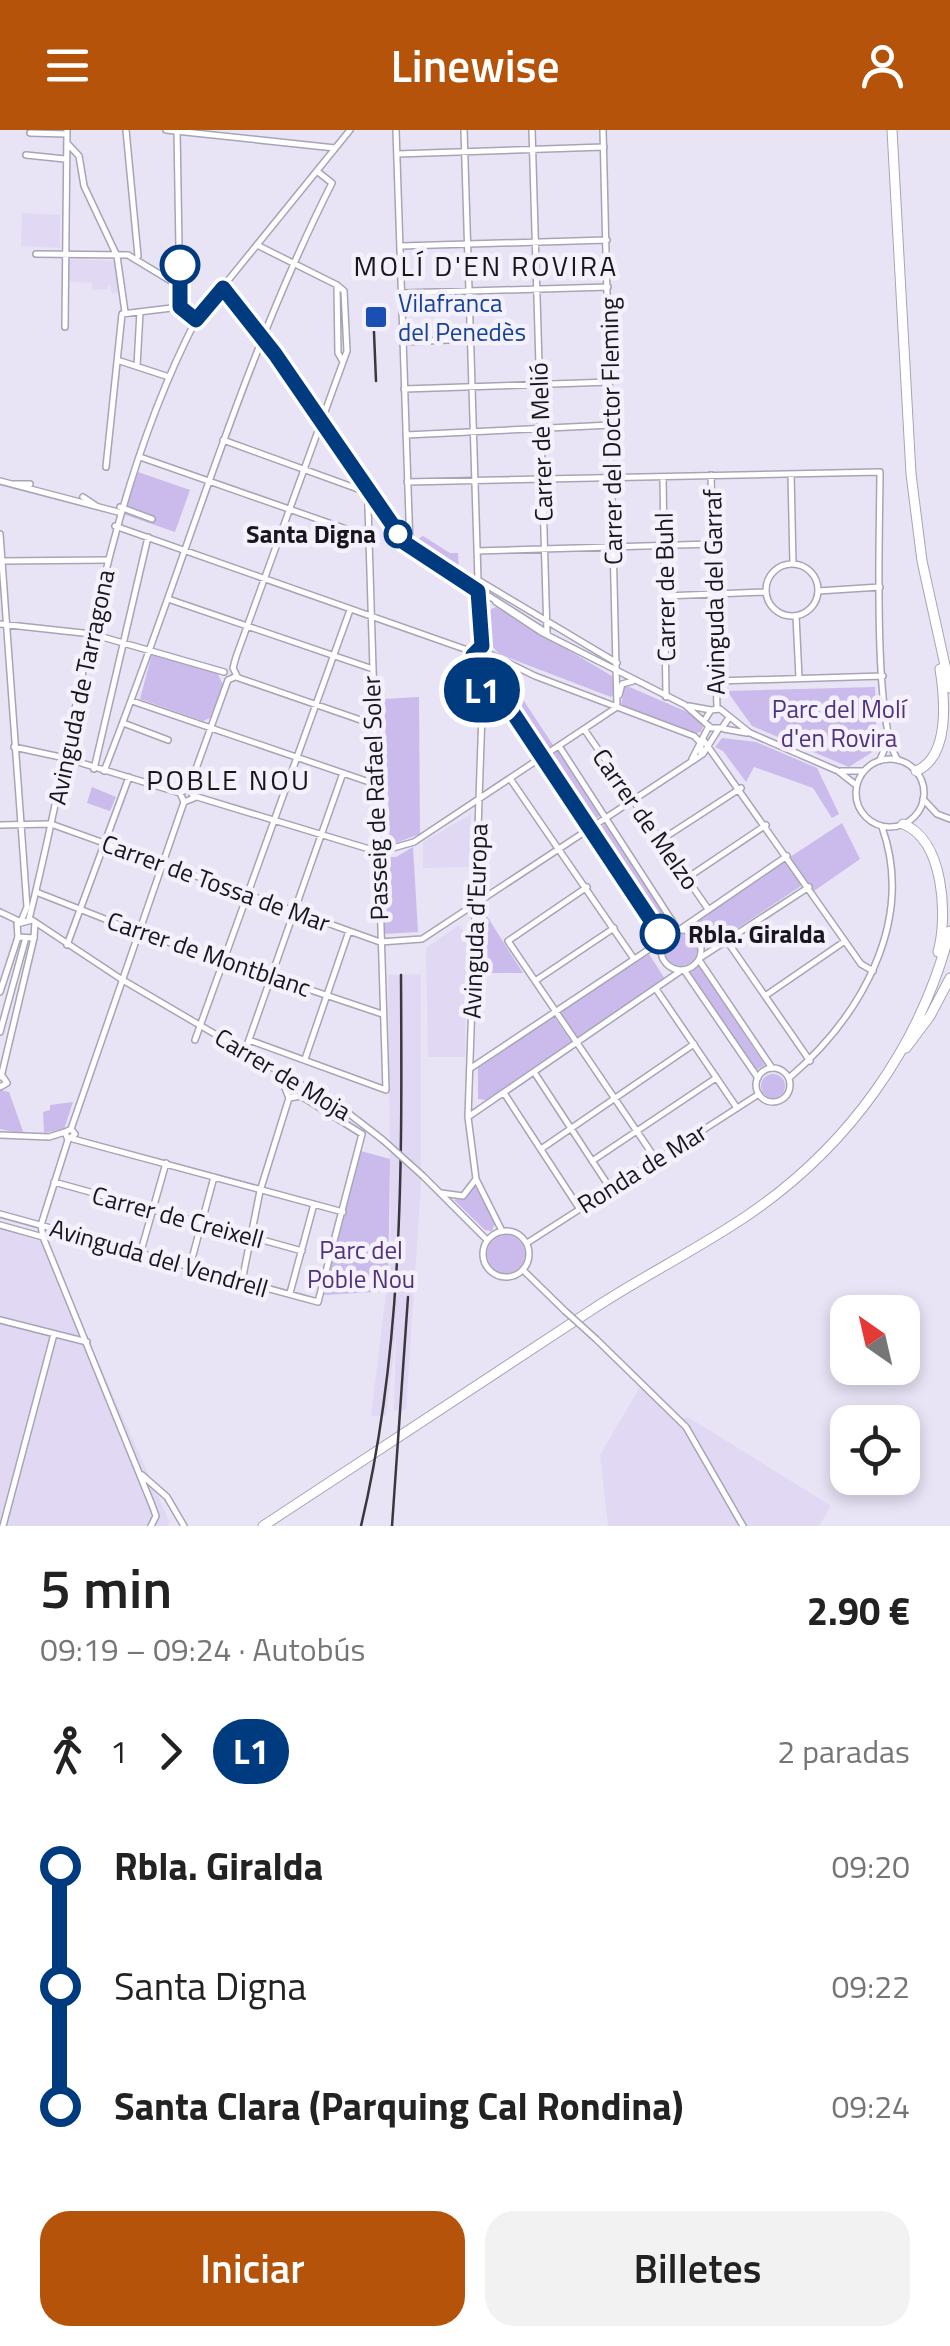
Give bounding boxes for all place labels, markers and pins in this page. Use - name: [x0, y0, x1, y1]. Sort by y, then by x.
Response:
- unlabelled marker: [161, 246, 199, 284]
- place label: Vilafranca del Penedès: [398, 284, 526, 351]
- marker: Vilafranca del Penedès: [363, 304, 389, 330]
- place label: Santa Digna: [246, 515, 376, 553]
- marker: Santa Digna: [385, 521, 411, 547]
- marker: Rbla. Giralda: [641, 915, 679, 953]
- place label: Rbla. Giralda: [688, 915, 826, 953]

